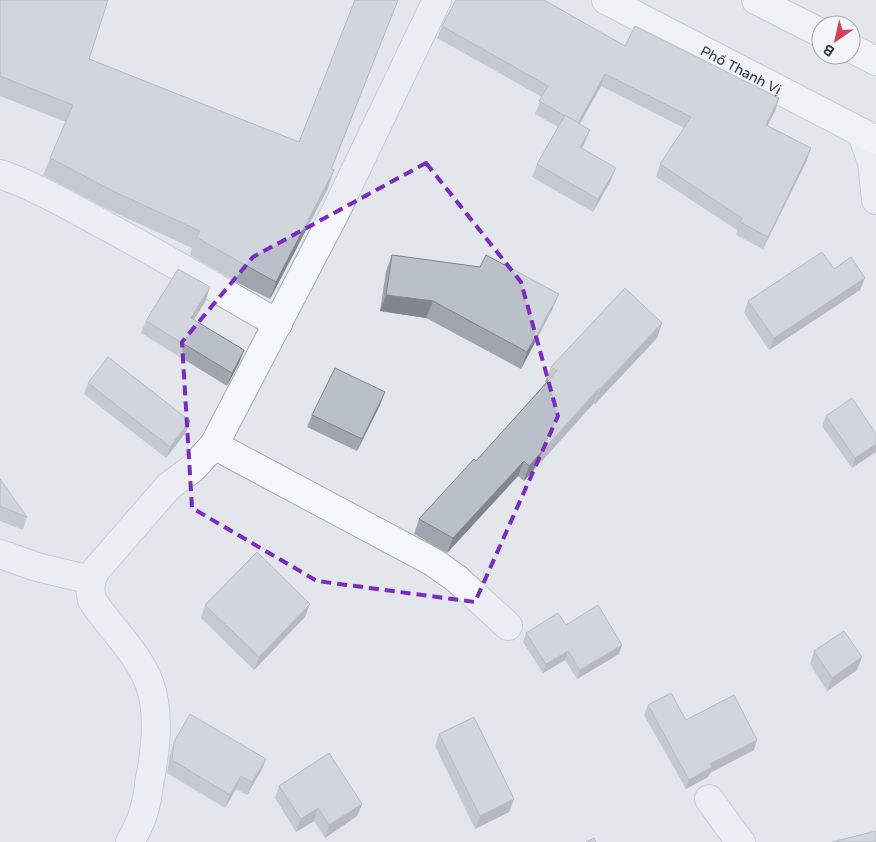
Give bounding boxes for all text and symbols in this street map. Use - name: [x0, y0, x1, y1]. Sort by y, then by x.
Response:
- north arrow: [811, 15, 861, 65]
- text: B: [820, 40, 838, 60]
- street label: Phố Thanh Vị: [698, 42, 784, 98]

